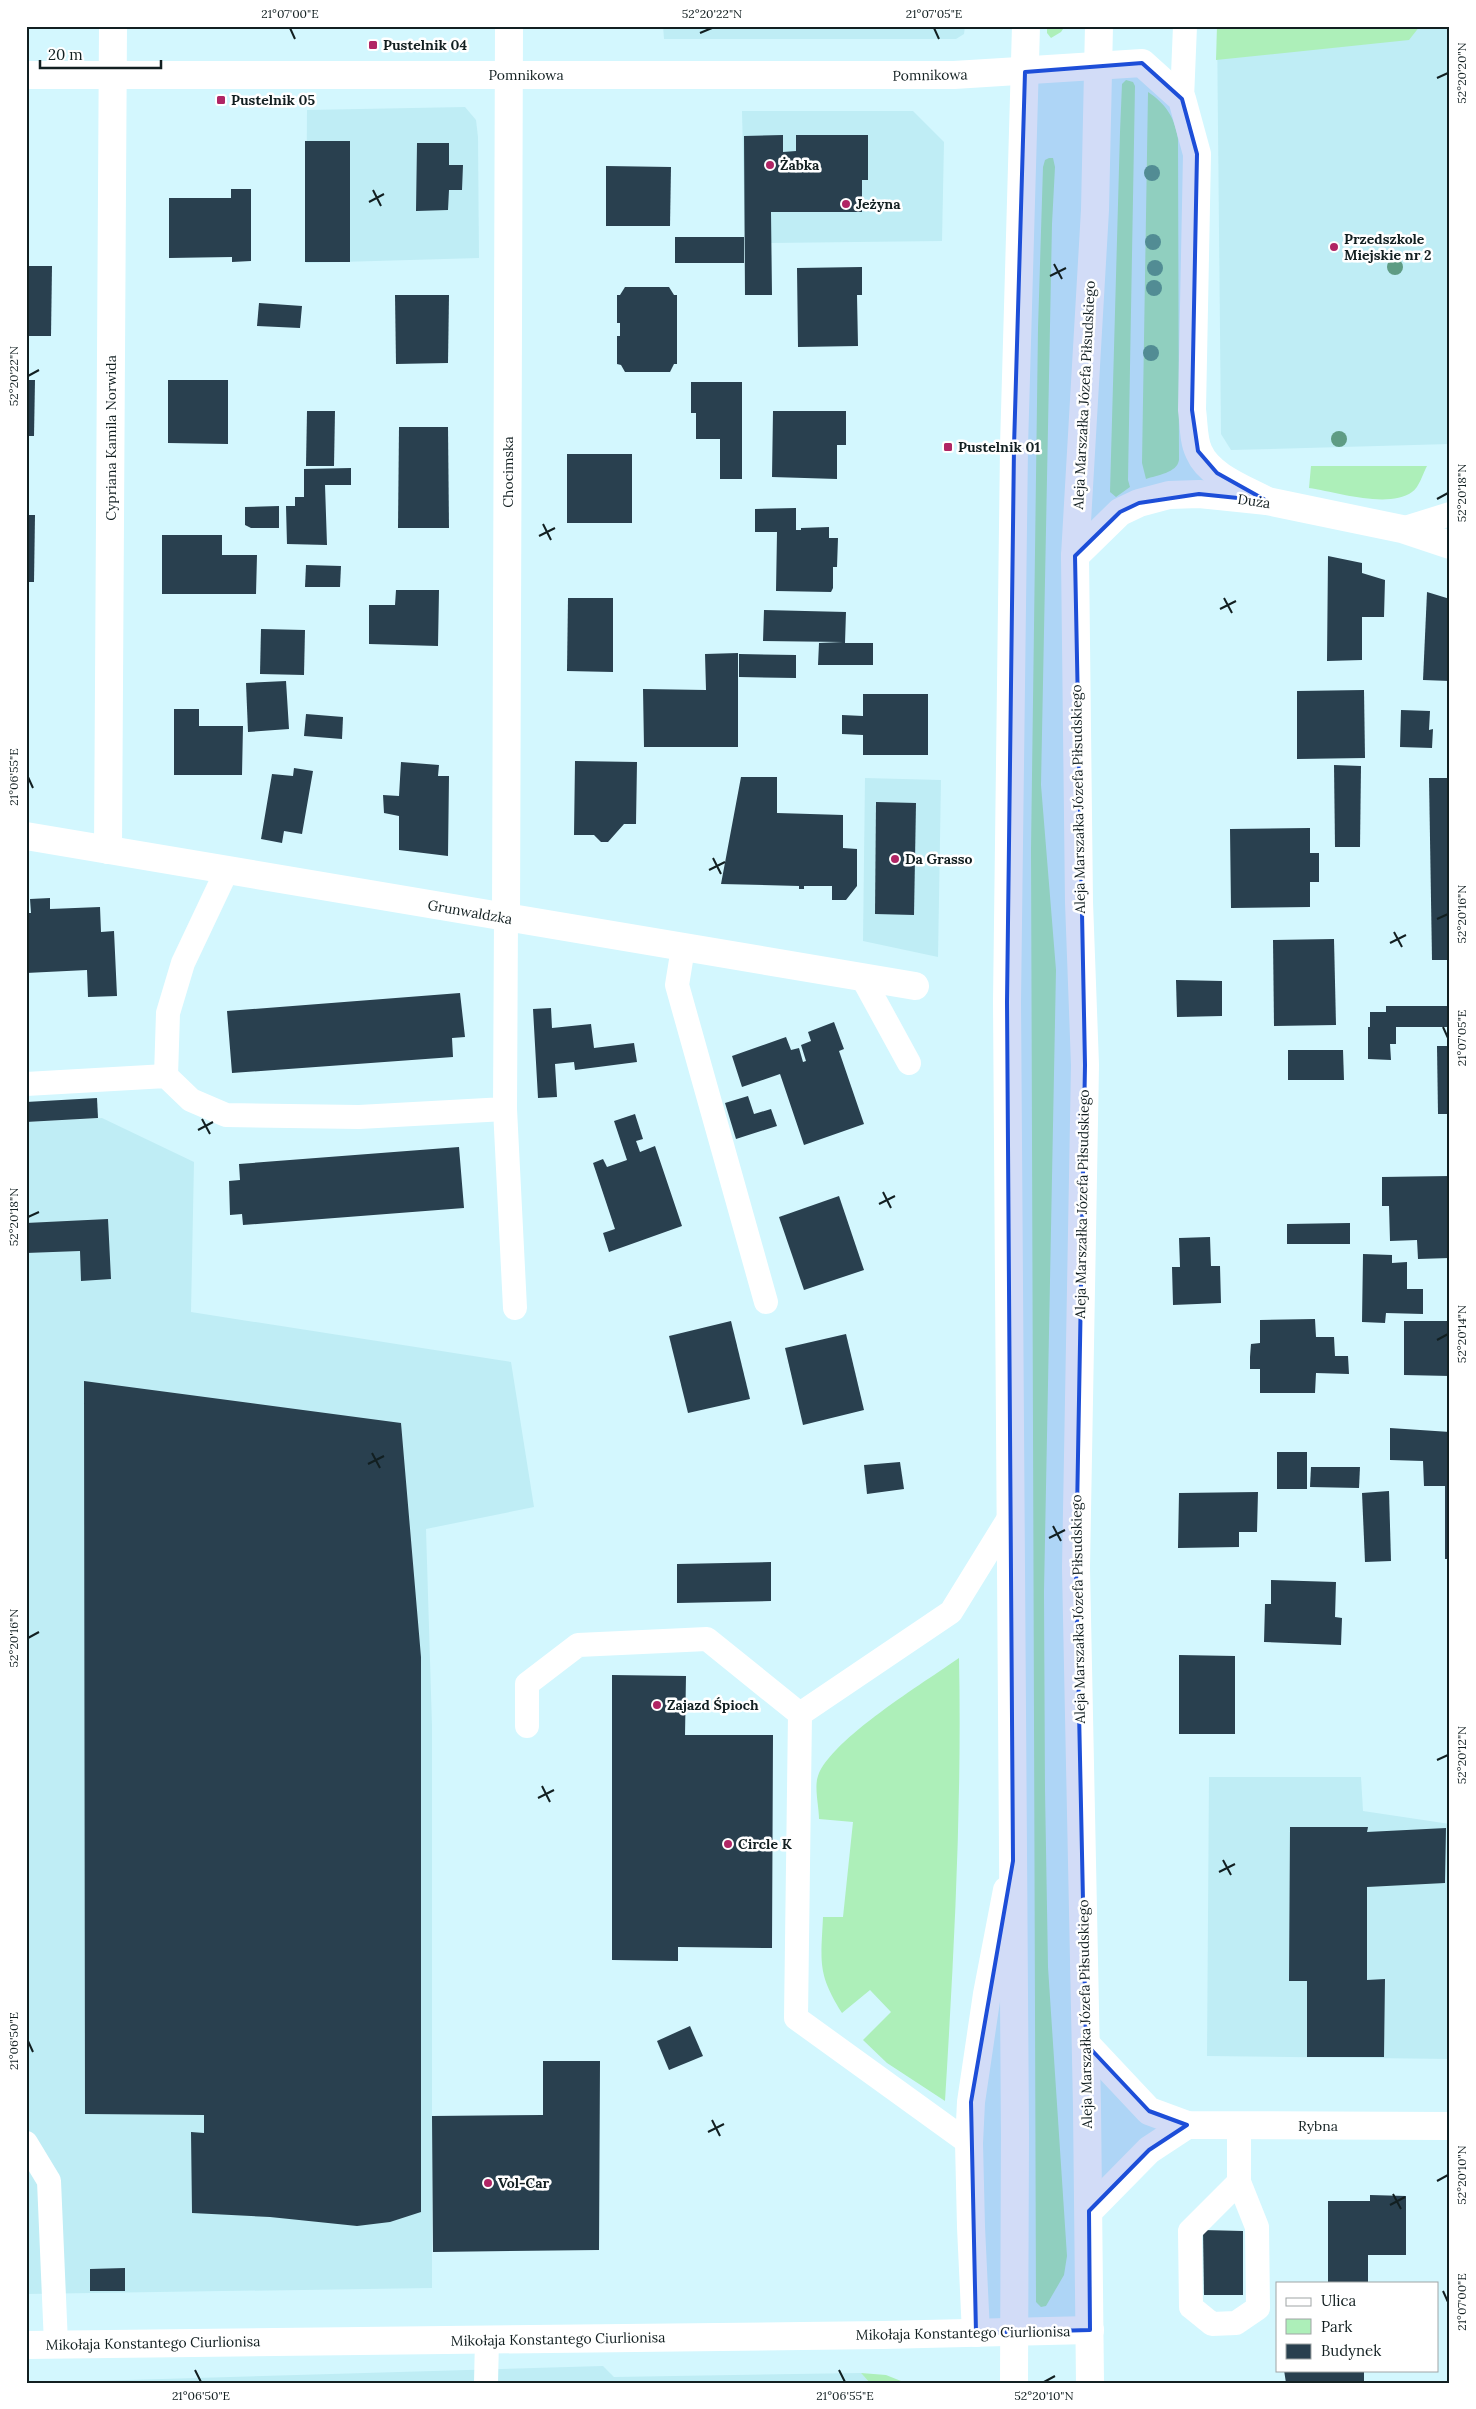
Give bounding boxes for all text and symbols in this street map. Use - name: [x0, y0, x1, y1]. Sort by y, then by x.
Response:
- text: 21°07'00"E: [261, 6, 319, 21]
- text: 52°20'22"N: [682, 6, 742, 21]
- text: 21°07'05"E: [906, 6, 962, 21]
- place label: Pustelnik 04: [383, 36, 467, 54]
- scale bar: [40, 38, 161, 70]
- marker: Pustelnik 04: [367, 39, 379, 51]
- text: 52°20'20"N: [1454, 42, 1469, 104]
- text: 20 m: [48, 45, 83, 64]
- street label: Pomnikowa: [892, 65, 968, 85]
- street label: Pomnikowa: [488, 66, 564, 84]
- place label: Pustelnik 05: [231, 91, 315, 109]
- marker: Pustelnik 05: [215, 94, 227, 106]
- place label: Żabka: [780, 156, 820, 174]
- marker: Żabka: [764, 159, 776, 171]
- place label: Jeżyna: [856, 195, 901, 213]
- marker: Jeżyna: [840, 198, 852, 210]
- place label: Przedszkole Miejskie nr 2: [1344, 230, 1432, 264]
- marker: Przedszkole Miejskie nr 2: [1328, 241, 1340, 253]
- street label: Aleja Marszałka Józefa Piłsudskiego: [1069, 280, 1099, 511]
- text: 52°20'22"N: [6, 346, 21, 406]
- street label: Cypriana Kamila Norwida: [102, 355, 120, 521]
- street label: Chocimska: [499, 436, 517, 508]
- place label: Pustelnik 01: [958, 438, 1040, 456]
- marker: Pustelnik 01: [942, 441, 954, 453]
- text: 52°20'18"N: [1454, 464, 1469, 522]
- street label: Duża: [1236, 490, 1272, 512]
- street label: Aleja Marszałka Józefa Piłsudskiego: [1067, 684, 1089, 915]
- text: 21°06'55"E: [6, 748, 21, 806]
- place label: Da Grasso: [905, 850, 973, 868]
- marker: Da Grasso: [889, 853, 901, 865]
- text: 52°20'16"N: [1454, 885, 1469, 943]
- street label: Grunwaldzka: [426, 896, 514, 928]
- text: 21°07'05"E: [1454, 1010, 1469, 1066]
- street label: Aleja Marszałka Józefa Piłsudskiego: [1071, 1089, 1093, 1320]
- text: 52°20'18"N: [6, 1188, 21, 1246]
- text: 52°20'14"N: [1454, 1305, 1469, 1363]
- street label: Aleja Marszałka Józefa Piłsudskiego: [1067, 1494, 1089, 1725]
- text: 52°20'16"N: [6, 1609, 21, 1667]
- place label: Zajazd Śpioch: [667, 1696, 759, 1714]
- marker: Zajazd Śpioch: [651, 1699, 663, 1711]
- text: 52°20'12"N: [1454, 1726, 1469, 1784]
- place label: Circle K: [738, 1835, 792, 1853]
- marker: Circle K: [722, 1838, 734, 1850]
- street label: Aleja Marszałka Józefa Piłsudskiego: [1074, 1899, 1096, 2130]
- text: 21°06'50"E: [6, 2012, 21, 2070]
- street label: Rybna: [1298, 2117, 1338, 2135]
- text: 52°20'10"N: [1454, 2145, 1469, 2205]
- place label: Vol-Car: [498, 2174, 549, 2192]
- marker: Vol-Car: [482, 2177, 494, 2189]
- text: 21°07'00"E: [1454, 2273, 1469, 2331]
- legend: [1276, 2282, 1438, 2372]
- text: Ulica: [1321, 2291, 1357, 2310]
- text: Park: [1321, 2317, 1352, 2336]
- street label: Mikołaja Konstantego Ciurlionisa: [856, 2322, 1070, 2344]
- street label: Mikołaja Konstantego Ciurlionisa: [451, 2328, 665, 2350]
- street label: Mikołaja Konstantego Ciurlionisa: [46, 2332, 260, 2354]
- text: Budynek: [1321, 2341, 1381, 2360]
- text: 21°06'50"E: [172, 2388, 230, 2403]
- text: 21°06'55"E: [816, 2388, 874, 2403]
- text: 52°20'10"N: [1014, 2388, 1074, 2403]

